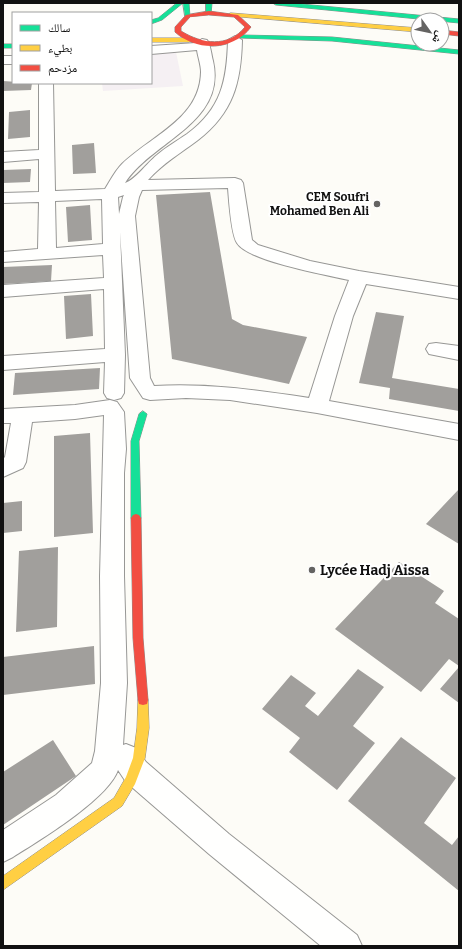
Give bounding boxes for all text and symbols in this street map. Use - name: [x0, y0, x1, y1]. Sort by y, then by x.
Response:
- legend: [12, 12, 152, 84]
- north arrow: [410, 12, 450, 52]
- text: سالك: [48, 21, 70, 35]
- text: ش: [428, 28, 447, 46]
- text: بطيء: [48, 41, 72, 58]
- text: مزدحم: [48, 61, 77, 76]
- place label: CEM Soufri Mohamed Ben Ali: [270, 190, 369, 218]
- marker: CEM Soufri Mohamed Ben Ali: [372, 199, 382, 209]
- place label: Lycée Hadj Aissa: [320, 562, 430, 579]
- marker: Lycée Hadj Aissa: [307, 565, 317, 575]

